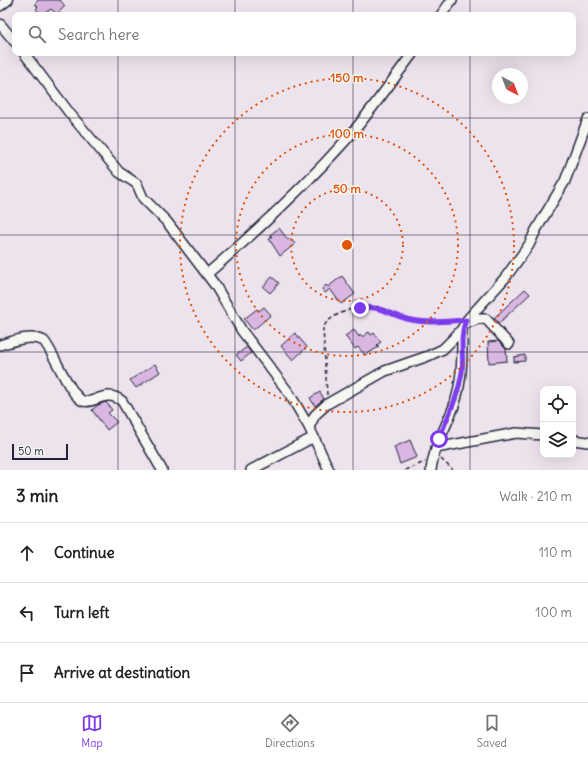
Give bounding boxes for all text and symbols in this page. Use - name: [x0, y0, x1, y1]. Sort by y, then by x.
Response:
- search box: [12, 12, 576, 56]
- icon: search: [26, 23, 48, 45]
- text: Search here: [58, 25, 139, 44]
- north arrow: [492, 68, 528, 104]
- text: 150 m: [331, 70, 364, 85]
- text: 100 m: [330, 126, 364, 141]
- text: 50 m: [333, 181, 362, 196]
- centre of rings: [340, 238, 354, 252]
- route end: [351, 299, 369, 317]
- map controls: [540, 386, 576, 458]
- button: locate: [540, 386, 576, 422]
- button: layers: [540, 422, 576, 458]
- route start: [430, 430, 448, 448]
- scale bar: [12, 442, 68, 461]
- text: 50 m: [18, 444, 44, 458]
- text: 3 min: [16, 485, 58, 507]
- text: Walk · 210 m: [499, 488, 572, 505]
- icon: ahead: [16, 542, 38, 564]
- text: Continue: [54, 543, 115, 562]
- text: 110 m: [539, 544, 572, 561]
- icon: left: [16, 602, 38, 624]
- text: Turn left: [54, 603, 109, 622]
- text: 100 m: [535, 604, 572, 621]
- icon: arrive: [16, 662, 38, 684]
- text: Arrive at destination: [54, 663, 190, 682]
- tab: Map: [81, 712, 103, 750]
- tab: Directions: [265, 712, 315, 750]
- tab: Saved: [477, 712, 507, 750]

